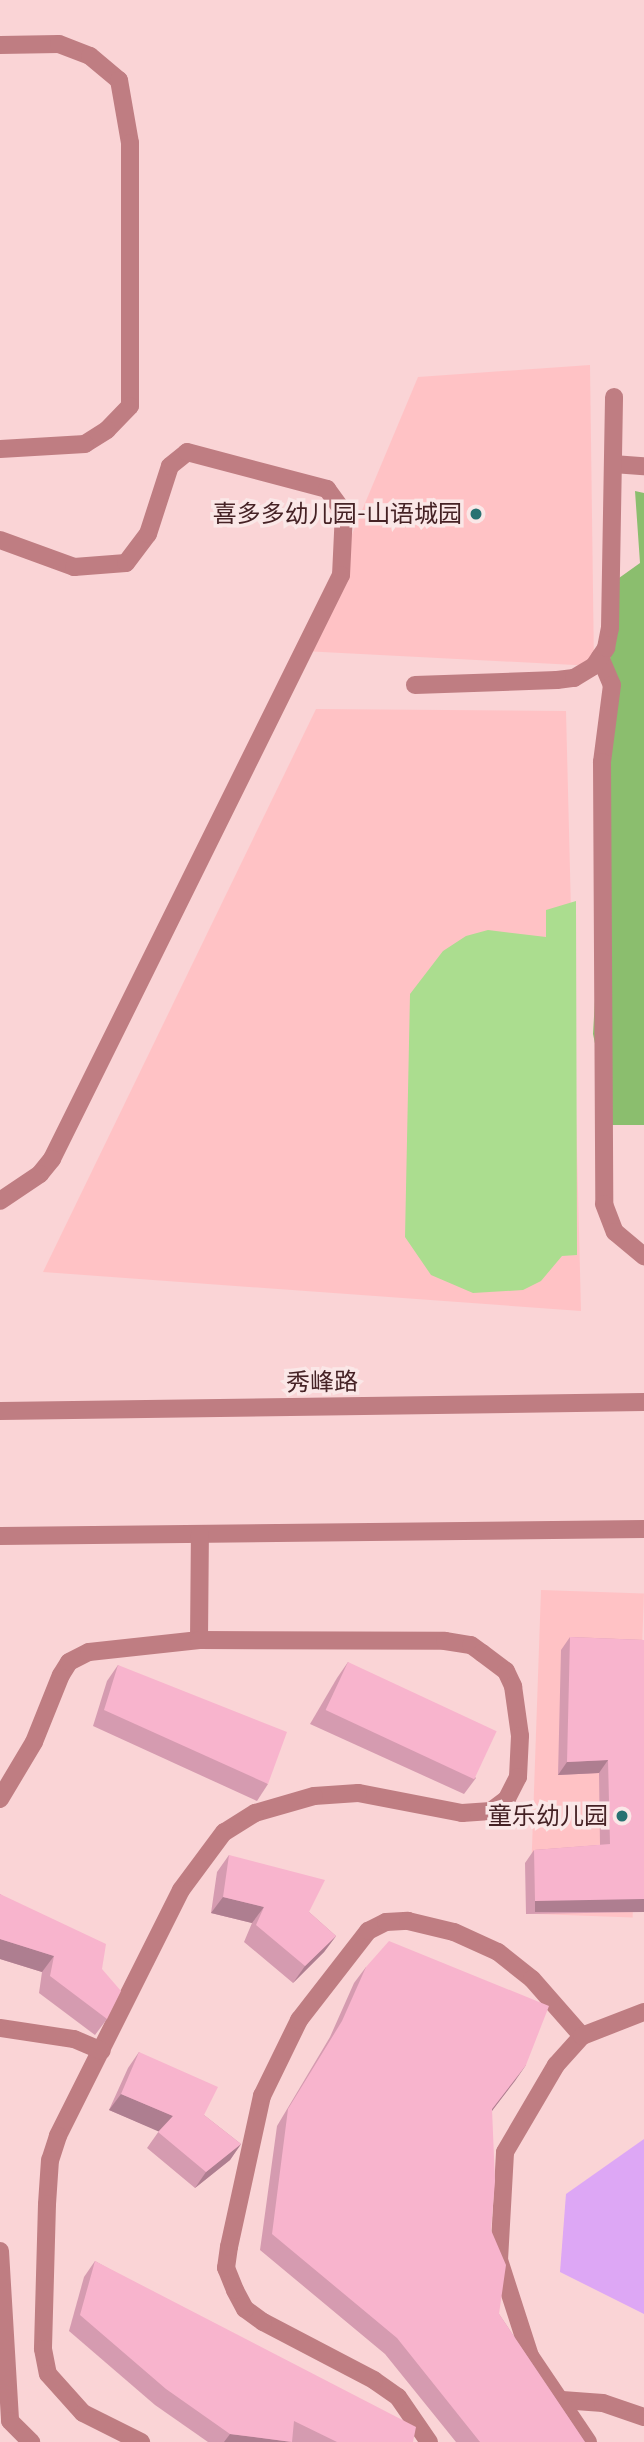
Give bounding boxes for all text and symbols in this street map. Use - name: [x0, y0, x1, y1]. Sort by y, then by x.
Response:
- place label: 喜多多幼儿园-山语城园: [213, 500, 462, 528]
- marker: 喜多多幼儿园-山语城园: [468, 506, 484, 522]
- street label: 秀峰路: [286, 1367, 358, 1397]
- place label: 童乐幼儿园: [488, 1802, 608, 1830]
- marker: 童乐幼儿园: [614, 1808, 630, 1824]

